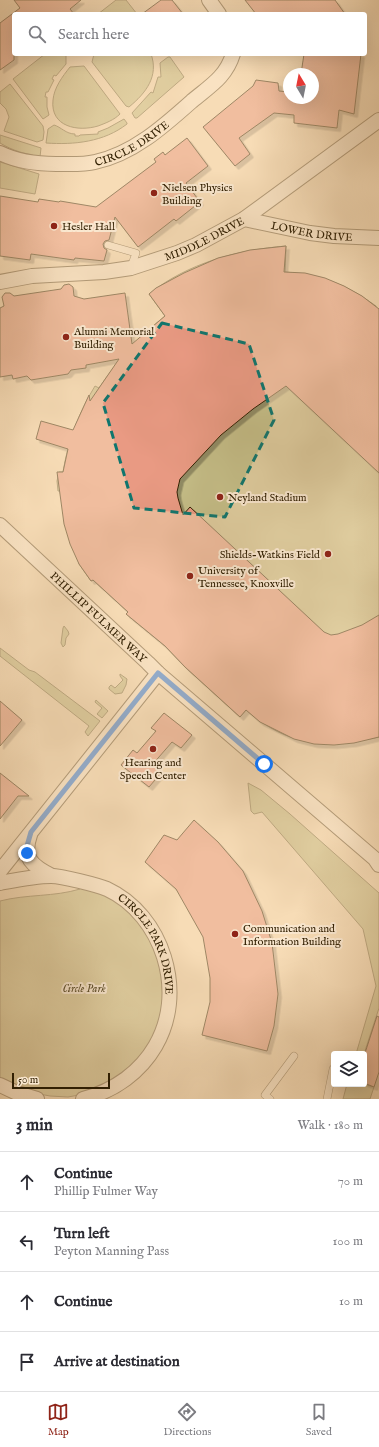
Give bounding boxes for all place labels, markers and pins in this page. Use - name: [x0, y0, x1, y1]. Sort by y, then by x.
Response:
- place label: Nielsen Physics Building: [162, 181, 233, 208]
- marker: Nielsen Physics Building: [149, 188, 159, 198]
- place label: Hesler Hall: [62, 220, 115, 234]
- marker: Hesler Hall: [49, 221, 59, 231]
- place label: Alumni Memorial Building: [73, 325, 154, 352]
- marker: Alumni Memorial Building: [61, 332, 71, 342]
- place label: Neyland Stadium: [228, 491, 307, 505]
- marker: Neyland Stadium: [215, 492, 225, 502]
- place label: Shields-Watkins Field: [220, 548, 320, 562]
- marker: Shields-Watkins Field: [323, 549, 333, 559]
- place label: University of Tennessee, Knoxville: [198, 564, 294, 591]
- marker: University of Tennessee, Knoxville: [185, 571, 195, 581]
- marker: Hearing and Speech Center: [148, 744, 158, 754]
- place label: Hearing and Speech Center: [120, 756, 186, 783]
- place label: Communication and Information Building: [243, 922, 342, 949]
- marker: Communication and Information Building: [230, 929, 240, 939]

